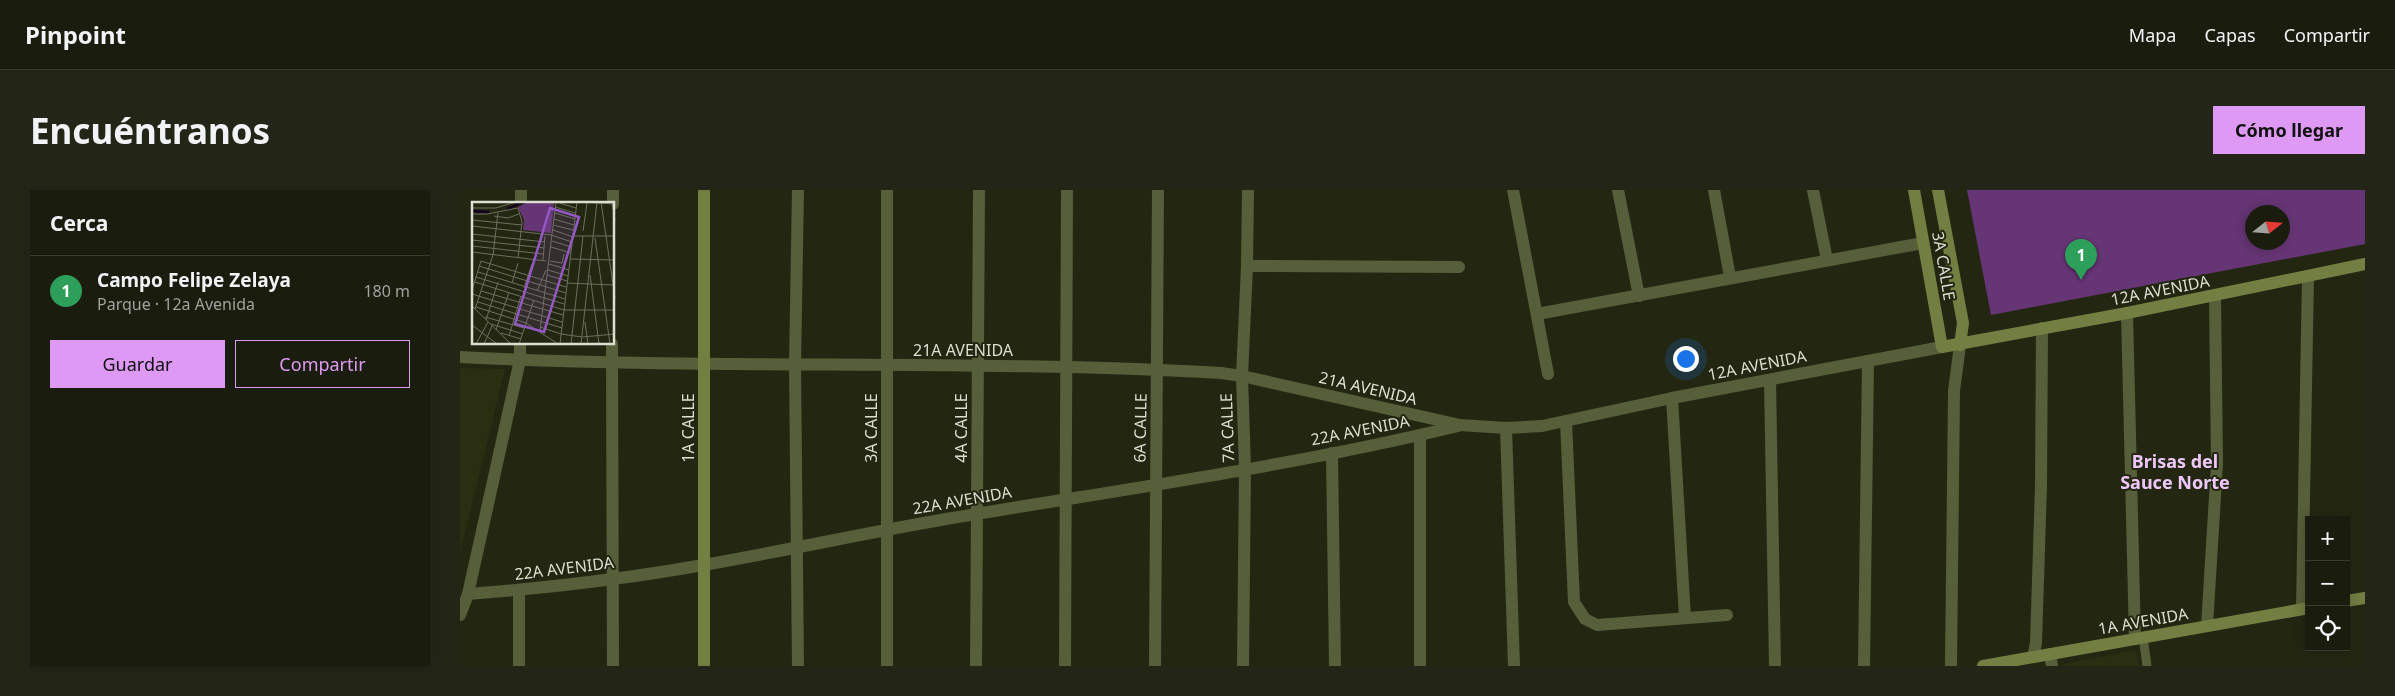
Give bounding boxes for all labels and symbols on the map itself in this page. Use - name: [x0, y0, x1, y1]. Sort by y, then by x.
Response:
- inset map: [472, 202, 615, 345]
- north arrow: [2245, 205, 2290, 250]
- street label: 3A CALLE: [1927, 230, 1961, 302]
- pin: 1: [2065, 239, 2097, 280]
- street label: 12A AVENIDA: [2109, 270, 2212, 310]
- street label: 21A AVENIDA: [913, 339, 1014, 361]
- street label: 12A AVENIDA: [1706, 345, 1809, 385]
- your location: [1673, 346, 1699, 372]
- street label: 21A AVENIDA: [1317, 366, 1420, 410]
- street label: 1A CALLE: [677, 393, 699, 463]
- street label: 3A CALLE: [860, 393, 882, 463]
- street label: 4A CALLE: [950, 393, 972, 463]
- street label: 6A CALLE: [1128, 393, 1152, 463]
- street label: 7A CALLE: [1215, 393, 1239, 463]
- street label: 22A AVENIDA: [1309, 410, 1412, 450]
- district label: Brisas del Sauce Norte: [2120, 449, 2230, 494]
- street label: 22A AVENIDA: [911, 480, 1014, 520]
- street label: 22A AVENIDA: [513, 551, 616, 585]
- street label: 1A AVENIDA: [2096, 602, 2190, 640]

